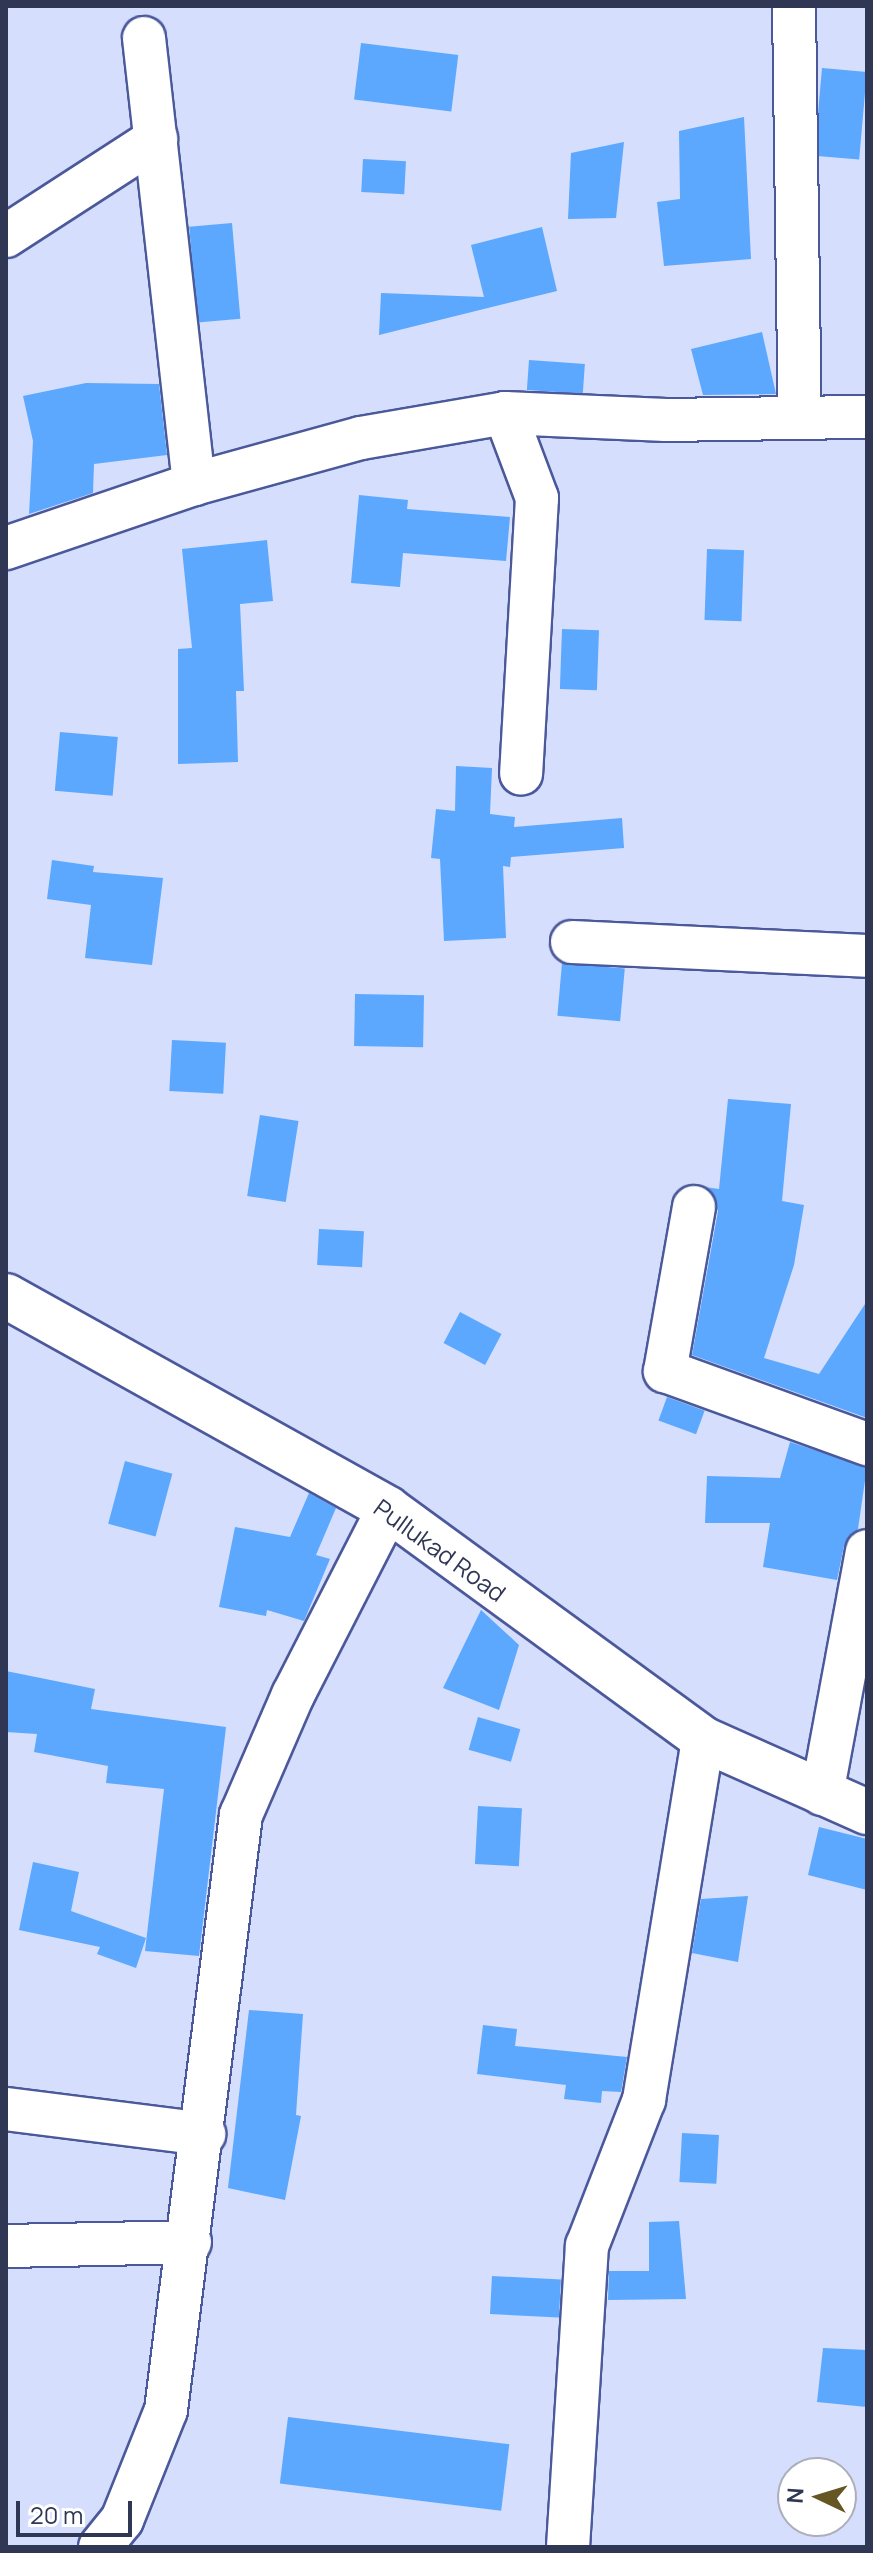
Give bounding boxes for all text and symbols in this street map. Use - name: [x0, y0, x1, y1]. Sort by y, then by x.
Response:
- street label: Pullukad Road: [369, 1493, 511, 1607]
- north arrow: [777, 2457, 857, 2537]
- scale bar: [20, 2485, 136, 2535]
- text: N: [780, 2487, 811, 2504]
- text: 20 m: [30, 2498, 83, 2531]

